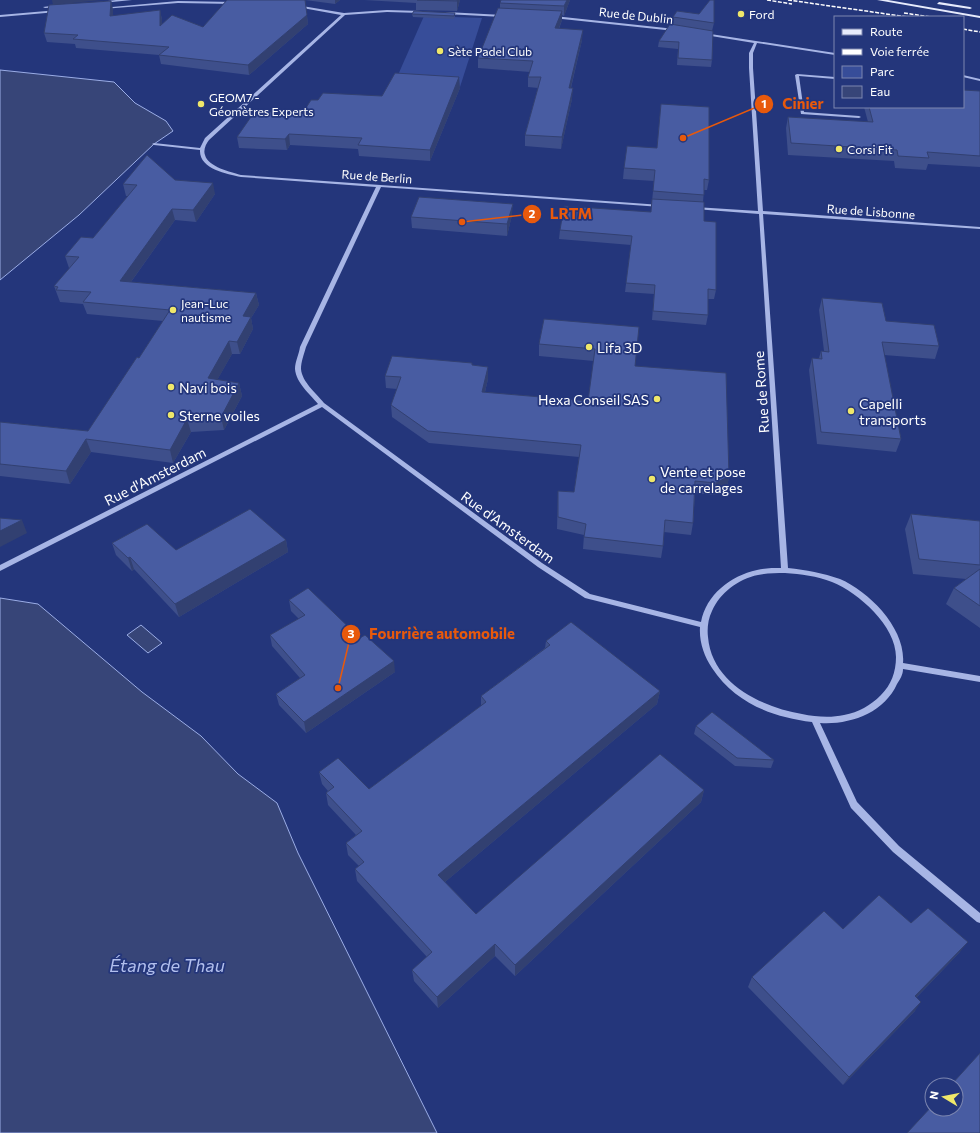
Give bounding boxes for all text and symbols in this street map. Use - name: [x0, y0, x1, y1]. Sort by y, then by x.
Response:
- street label: Rue de Dublin: [598, 4, 674, 26]
- place label: Ford: [749, 7, 774, 21]
- marker: Ford: [736, 9, 746, 19]
- legend: [834, 16, 964, 108]
- text: Route: [870, 24, 903, 38]
- place label: Sète Padel Club: [448, 44, 532, 58]
- text: Voie ferrée: [870, 44, 929, 58]
- marker: Sète Padel Club: [435, 46, 445, 56]
- text: Parc: [870, 64, 894, 78]
- text: Eau: [870, 84, 890, 98]
- place label: GEOM7 - Géomètres Experts: [209, 90, 314, 118]
- callout: Cinier: [754, 91, 832, 118]
- text: Cinier: [782, 94, 824, 112]
- text: 1: [761, 96, 767, 110]
- marker: GEOM7 - Géomètres Experts: [196, 99, 206, 109]
- place label: Corsi Fit: [847, 142, 893, 156]
- marker: Corsi Fit: [834, 144, 844, 154]
- street label: Rue de Berlin: [341, 167, 413, 185]
- callout: LRTM: [522, 200, 600, 227]
- street label: Rue de Lisbonne: [826, 201, 916, 221]
- text: LRTM: [550, 204, 592, 222]
- text: 2: [529, 206, 536, 220]
- place label: Jean-Luc nautisme: [181, 296, 231, 324]
- marker: Jean-Luc nautisme: [168, 305, 178, 315]
- place label: Lifa 3D: [597, 339, 642, 356]
- marker: Lifa 3D: [584, 342, 594, 352]
- street label: Rue de Rome: [750, 350, 772, 434]
- place label: Navi bois: [179, 379, 237, 396]
- marker: Navi bois: [166, 382, 176, 392]
- place label: Hexa Conseil SAS: [538, 391, 649, 408]
- marker: Hexa Conseil SAS: [652, 394, 662, 404]
- place label: Capelli transports: [859, 395, 926, 428]
- marker: Capelli transports: [846, 406, 856, 416]
- place label: Sterne voiles: [179, 407, 260, 424]
- marker: Sterne voiles: [166, 410, 176, 420]
- street label: Rue d'Amsterdam: [101, 443, 209, 509]
- place label: Vente et pose de carrelages: [660, 463, 746, 496]
- marker: Vente et pose de carrelages: [647, 474, 657, 484]
- street label: Rue d'Amsterdam: [458, 487, 558, 567]
- callout: Fourrière automobile: [341, 620, 523, 647]
- text: Fourrière automobile: [369, 624, 515, 642]
- text: 3: [348, 626, 355, 640]
- water label: Étang de Thau: [109, 954, 225, 976]
- north arrow: [924, 1077, 964, 1117]
- text: N: [927, 1090, 941, 1100]

